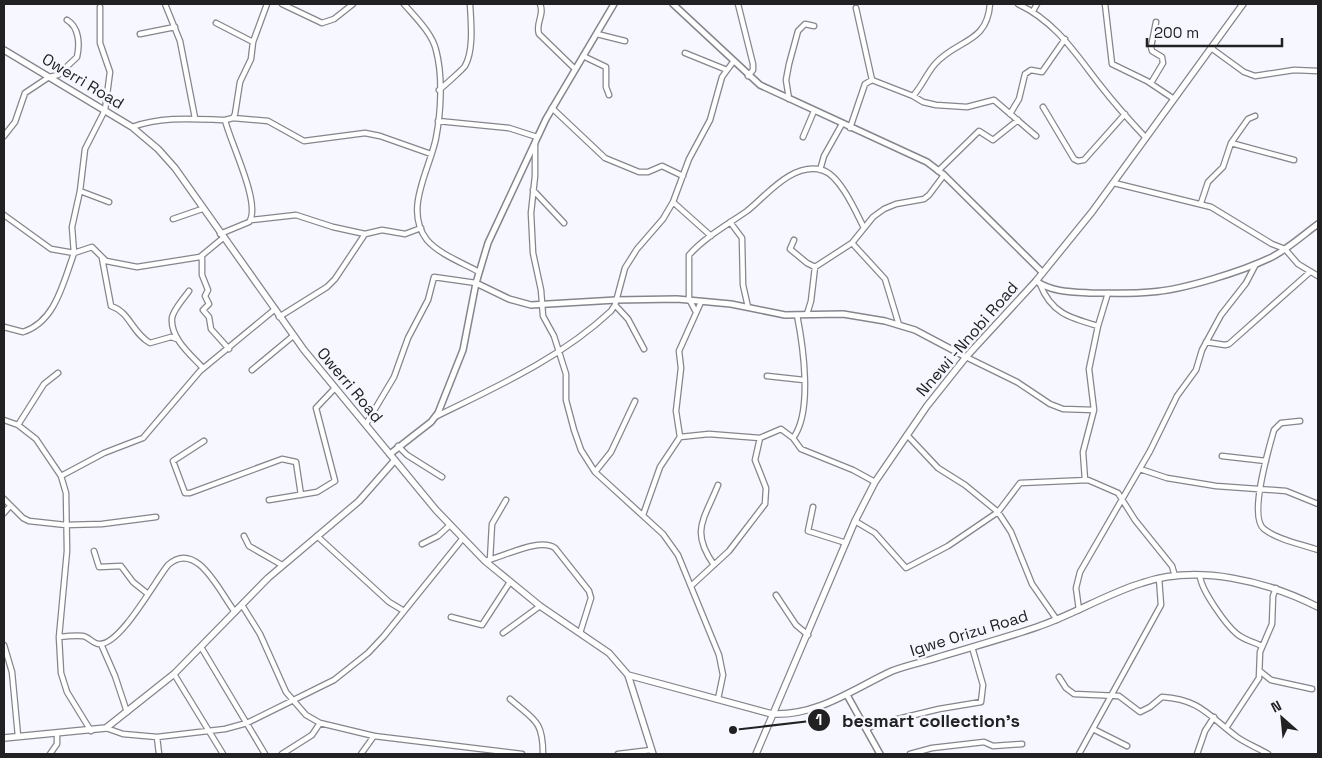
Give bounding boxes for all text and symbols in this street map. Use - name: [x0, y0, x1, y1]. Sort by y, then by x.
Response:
- scale bar: [1147, 15, 1282, 47]
- text: 200 m: [1154, 23, 1199, 42]
- street label: Owerri Road: [38, 48, 128, 114]
- street label: Nnewi -Nnobi Road: [911, 277, 1023, 401]
- street label: Owerri Road: [312, 343, 388, 427]
- street label: Igwe Orizu Road: [907, 605, 1031, 661]
- north arrow: [1257, 693, 1307, 743]
- text: N: [1268, 696, 1284, 717]
- callout: besmart collection's: [807, 704, 1030, 737]
- text: besmart collection's: [842, 709, 1020, 732]
- text: 1: [816, 710, 822, 729]

